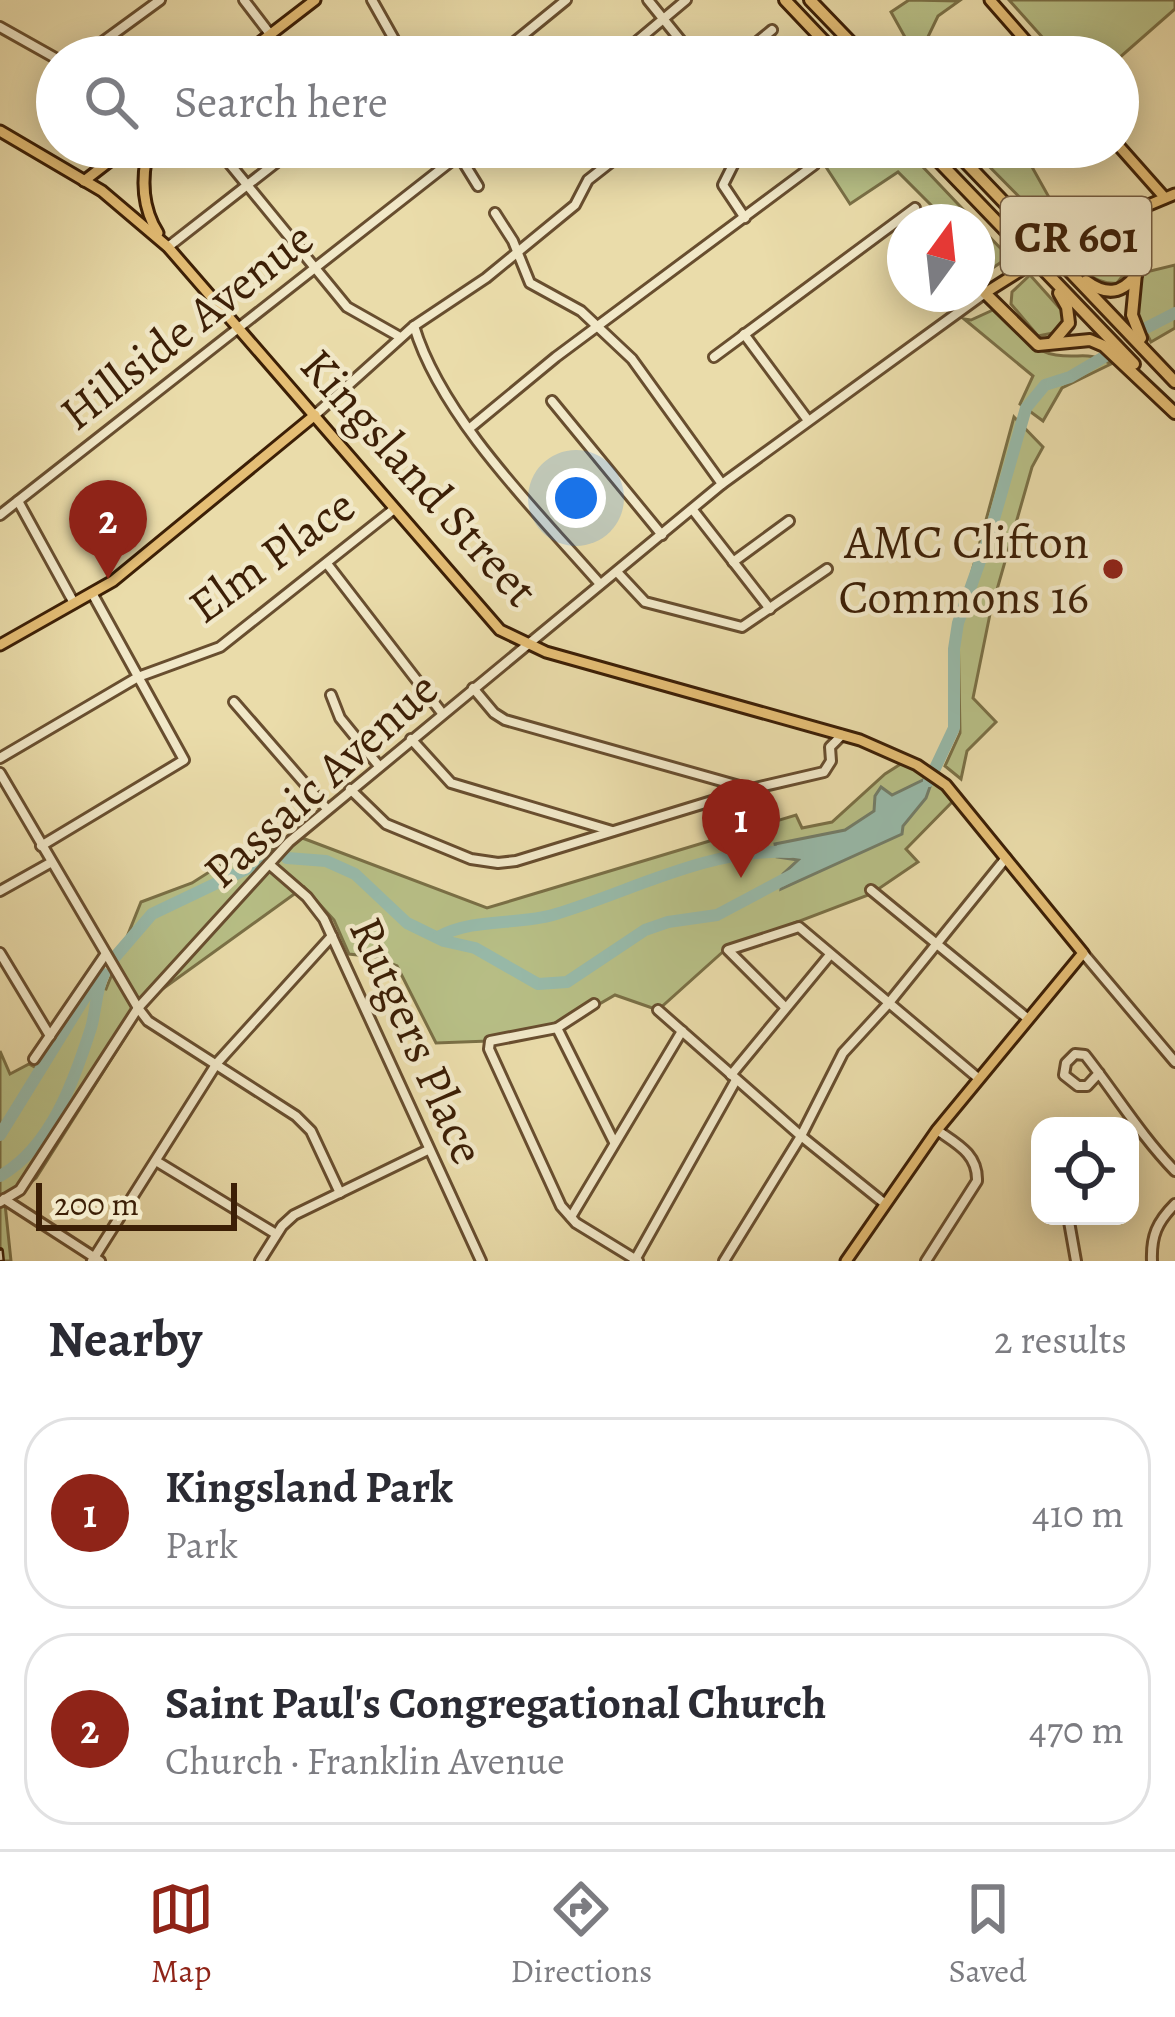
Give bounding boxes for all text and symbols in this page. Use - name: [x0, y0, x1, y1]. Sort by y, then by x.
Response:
- search box: [36, 36, 1139, 168]
- icon: search: [78, 69, 144, 135]
- text: Search here: [174, 71, 388, 133]
- road number: CR 601: [1001, 197, 1151, 275]
- north arrow: [887, 204, 995, 312]
- street label: Hillside Avenue: [46, 206, 327, 446]
- street label: Kingsland Street: [285, 334, 553, 621]
- your location: [546, 468, 606, 528]
- street label: Elm Place: [175, 473, 368, 639]
- pin: 2: [69, 480, 147, 579]
- place label: AMC Clifton Commons 16: [839, 509, 1089, 630]
- marker: AMC Clifton Commons 16: [1100, 556, 1126, 582]
- street label: Passaic Avenue: [189, 656, 452, 903]
- pin: 1: [702, 779, 780, 878]
- street label: Rutgers Place: [333, 906, 501, 1174]
- map controls: [1031, 1117, 1139, 1225]
- button: locate: [1031, 1117, 1139, 1225]
- scale bar: [36, 1177, 237, 1230]
- text: 200 m: [54, 1181, 139, 1226]
- text: Nearby: [48, 1304, 202, 1374]
- text: 2 results: [994, 1313, 1127, 1366]
- text: Kingsland Park: [165, 1456, 453, 1518]
- text: 1: [83, 1487, 97, 1540]
- text: 410 m: [1032, 1487, 1124, 1540]
- text: Park: [165, 1518, 238, 1571]
- text: Saint Paul's Congregational Church: [165, 1672, 826, 1734]
- text: 2: [81, 1703, 99, 1756]
- text: 470 m: [1029, 1703, 1124, 1756]
- text: Church · Franklin Avenue: [165, 1734, 565, 1787]
- tab: Map: [148, 1876, 214, 1993]
- tab: Directions: [511, 1876, 652, 1993]
- tab: Saved: [949, 1876, 1027, 1993]

